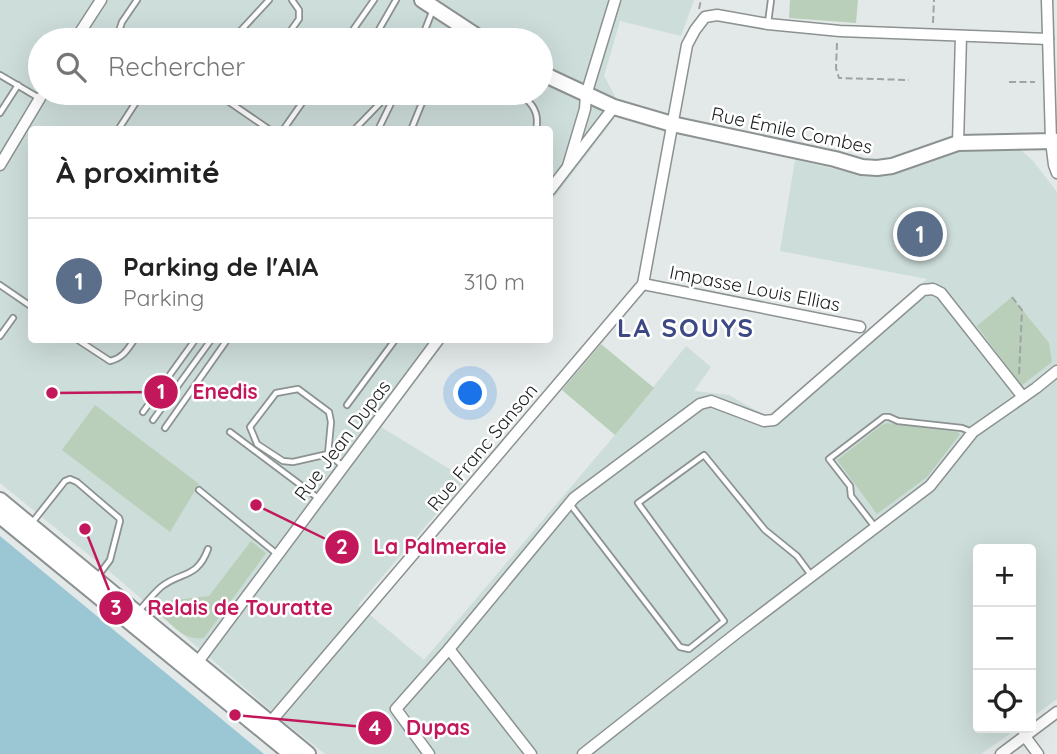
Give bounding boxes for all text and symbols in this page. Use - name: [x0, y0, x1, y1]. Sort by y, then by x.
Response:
- search box: [28, 28, 553, 105]
- icon: search: [52, 48, 90, 86]
- text: Rechercher: [108, 50, 245, 83]
- street label: Rue Émile Combes: [709, 101, 875, 159]
- text: À proximité: [56, 153, 220, 191]
- pin: 1: [897, 208, 943, 260]
- text: Parking de l'AIA: [123, 250, 318, 283]
- street label: Impasse Louis Ellias: [668, 260, 842, 316]
- text: 1: [75, 267, 83, 296]
- text: 310 m: [463, 267, 525, 296]
- text: Parking: [123, 283, 204, 312]
- district label: LA SOUYS: [617, 311, 755, 344]
- callout: Enedis: [143, 371, 271, 413]
- street label: Rue Jean Dupas: [289, 375, 395, 505]
- your location: [453, 376, 487, 410]
- text: 1: [157, 378, 165, 404]
- text: Enedis: [192, 378, 258, 404]
- street label: Rue Franc Sanson: [422, 378, 542, 516]
- callout: La Palmeraie: [325, 526, 521, 568]
- text: 2: [336, 533, 348, 559]
- text: La Palmeraie: [373, 533, 507, 559]
- map controls: [973, 544, 1036, 733]
- button: +: [973, 544, 1036, 607]
- callout: Relais de Touratte: [99, 587, 347, 629]
- text: 3: [110, 594, 122, 620]
- text: Relais de Touratte: [147, 594, 333, 620]
- button: −: [973, 607, 1036, 670]
- button: locate: [973, 670, 1036, 733]
- callout: Dupas: [357, 707, 484, 749]
- text: 4: [369, 714, 381, 740]
- text: Dupas: [406, 714, 470, 740]

